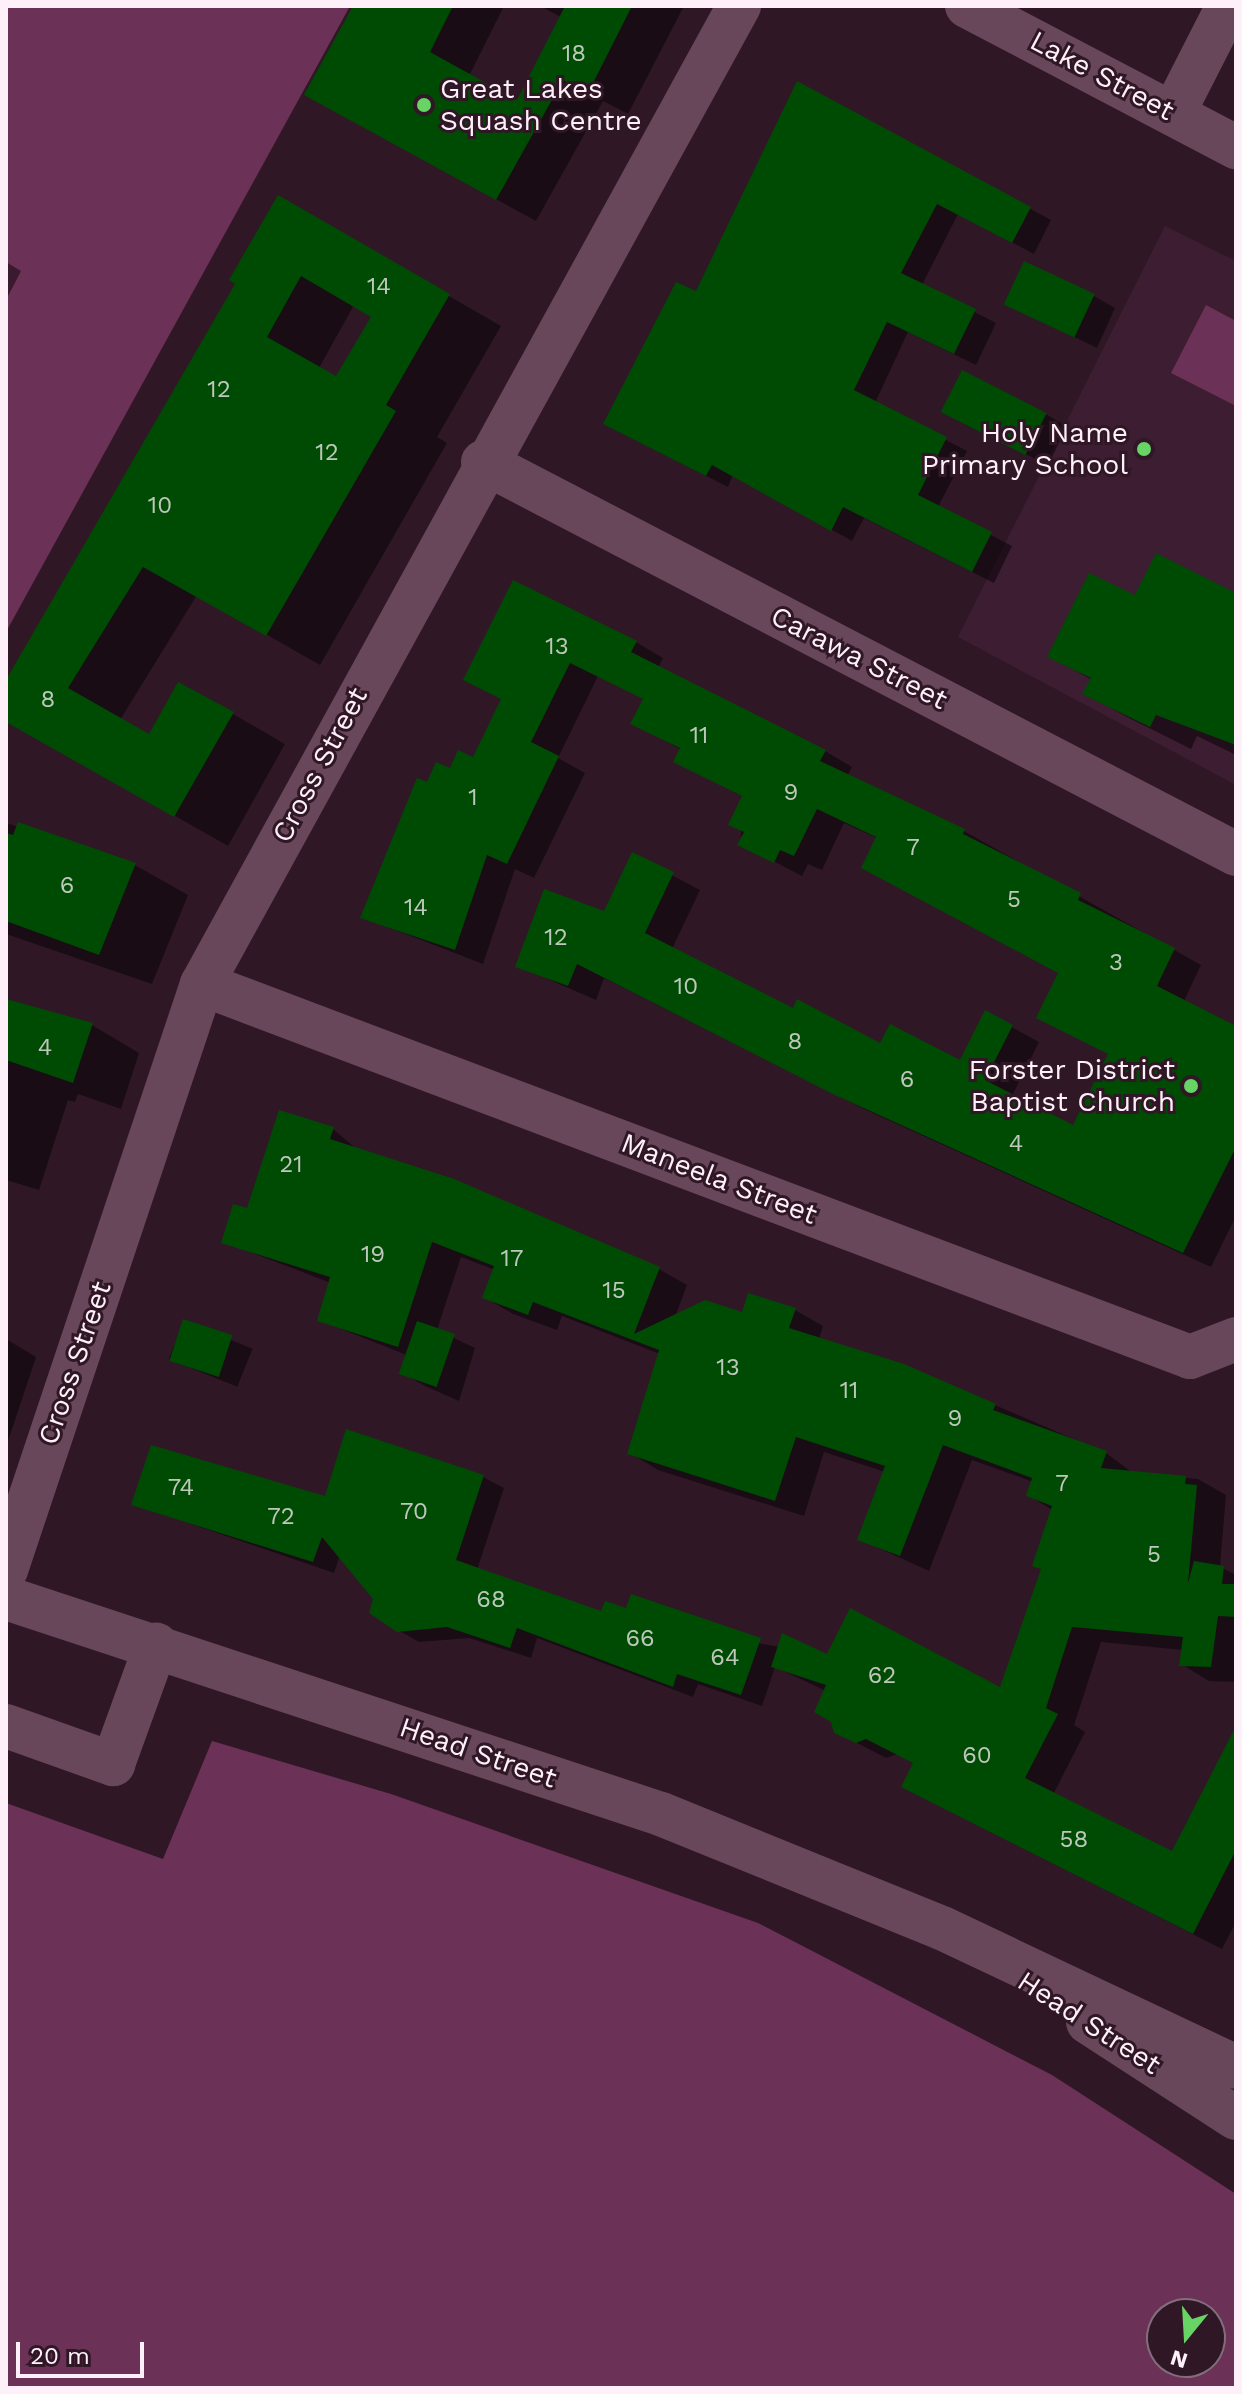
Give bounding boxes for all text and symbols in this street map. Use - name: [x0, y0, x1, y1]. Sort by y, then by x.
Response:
- street label: Lake Street: [1024, 24, 1180, 128]
- house number: 18: [562, 40, 586, 68]
- place label: Great Lakes Squash Centre: [440, 72, 642, 138]
- marker: Great Lakes Squash Centre: [415, 96, 433, 114]
- house number: 14: [367, 273, 391, 301]
- house number: 12: [207, 376, 231, 404]
- place label: Holy Name Primary School: [921, 416, 1128, 482]
- house number: 12: [315, 439, 339, 467]
- marker: Holy Name Primary School: [1135, 440, 1153, 458]
- house number: 10: [148, 492, 172, 520]
- street label: Carawa Street: [765, 599, 953, 717]
- house number: 13: [545, 633, 569, 661]
- street label: Cross Street: [265, 682, 375, 848]
- house number: 8: [41, 686, 55, 714]
- house number: 11: [690, 722, 708, 750]
- house number: 9: [784, 779, 798, 807]
- house number: 1: [468, 784, 478, 812]
- house number: 7: [906, 834, 920, 862]
- house number: 6: [60, 872, 74, 900]
- house number: 5: [1007, 886, 1021, 914]
- house number: 14: [404, 894, 428, 922]
- house number: 12: [544, 924, 568, 952]
- house number: 3: [1109, 949, 1123, 977]
- house number: 10: [674, 973, 698, 1001]
- house number: 8: [788, 1028, 802, 1056]
- house number: 4: [38, 1034, 52, 1062]
- place label: Forster District Baptist Church: [968, 1053, 1175, 1119]
- house number: 6: [900, 1066, 914, 1094]
- marker: Forster District Baptist Church: [1182, 1077, 1200, 1095]
- street label: Maneela Street: [616, 1126, 822, 1232]
- house number: 4: [1009, 1130, 1023, 1158]
- house number: 21: [279, 1151, 303, 1179]
- house number: 19: [361, 1241, 385, 1269]
- house number: 17: [501, 1245, 523, 1273]
- street label: Cross Street: [31, 1277, 119, 1449]
- house number: 15: [602, 1277, 626, 1305]
- house number: 13: [716, 1354, 740, 1382]
- house number: 11: [840, 1377, 858, 1405]
- house number: 9: [948, 1405, 962, 1433]
- house number: 7: [1055, 1470, 1069, 1498]
- house number: 74: [168, 1474, 194, 1502]
- house number: 70: [400, 1498, 428, 1526]
- house number: 72: [267, 1503, 295, 1531]
- house number: 5: [1147, 1541, 1161, 1569]
- house number: 68: [476, 1586, 506, 1614]
- house number: 66: [625, 1625, 655, 1653]
- house number: 64: [710, 1644, 740, 1672]
- house number: 62: [868, 1662, 896, 1690]
- street label: Head Street: [395, 1710, 561, 1796]
- house number: 60: [962, 1742, 992, 1770]
- house number: 58: [1060, 1826, 1088, 1854]
- street label: Head Street: [1011, 1964, 1167, 2082]
- north arrow: [1146, 2298, 1226, 2378]
- scale bar: [20, 2326, 148, 2376]
- text: 20 m: [30, 2342, 90, 2370]
- text: N: [1167, 2345, 1191, 2374]

